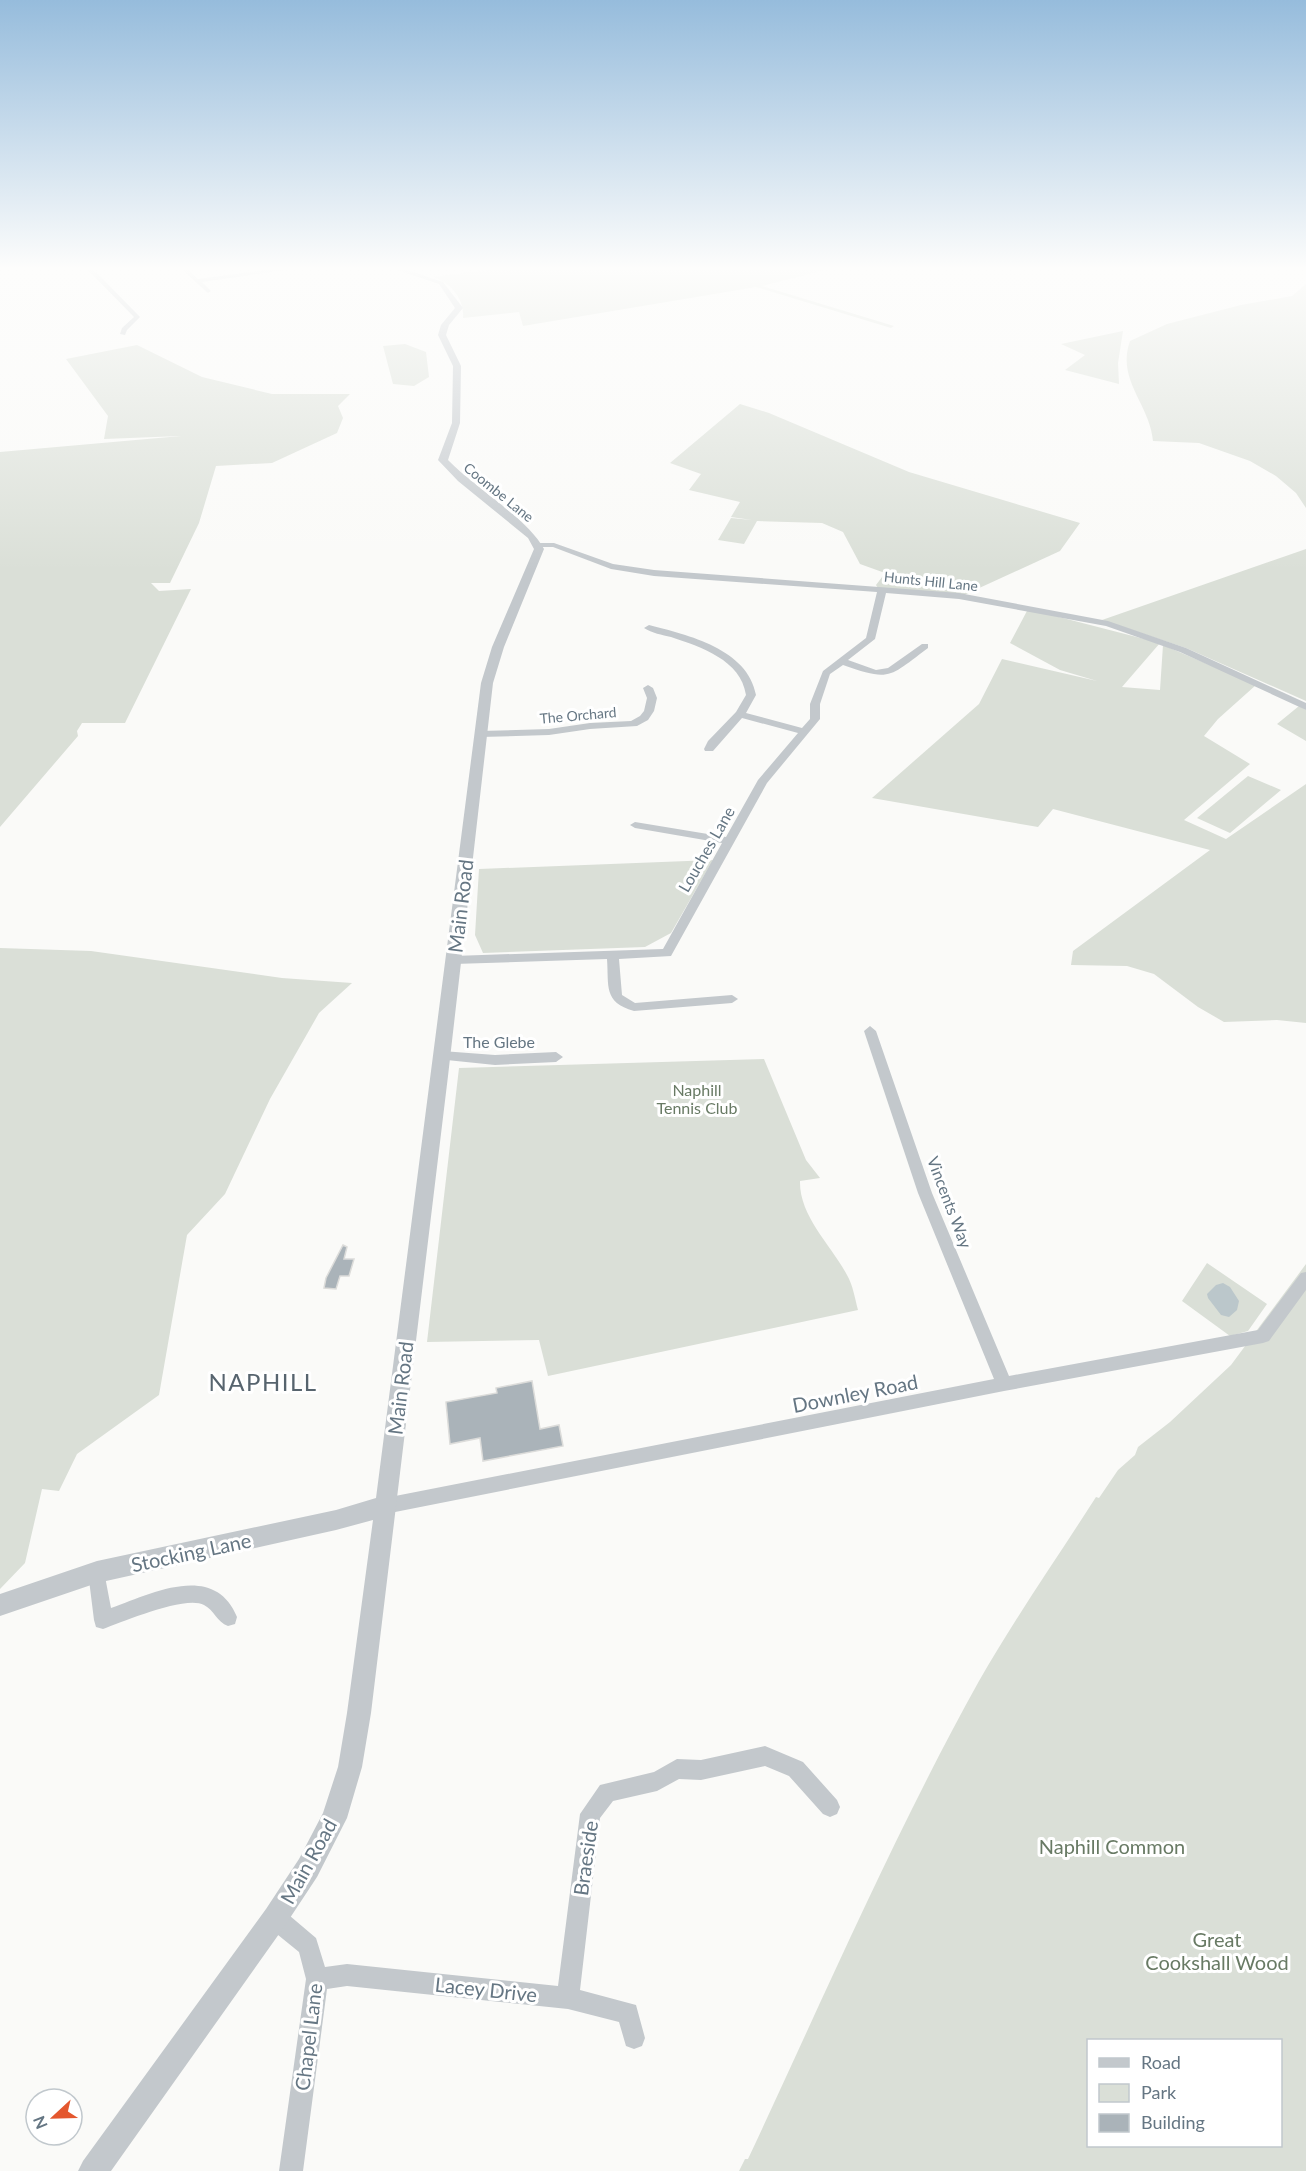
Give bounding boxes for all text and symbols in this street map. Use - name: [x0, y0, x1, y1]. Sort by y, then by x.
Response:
- street label: Coombe Lane: [461, 459, 537, 525]
- street label: Hunts Hill Lane: [883, 568, 979, 594]
- street label: The Orchard: [539, 703, 617, 727]
- street label: Louches Lane: [674, 803, 738, 895]
- street label: Main Road: [442, 858, 478, 954]
- street label: The Glebe: [463, 1032, 535, 1051]
- park label: Naphill Tennis Club: [656, 1080, 738, 1117]
- street label: Vincents Way: [924, 1154, 976, 1251]
- street label: Main Road: [382, 1340, 418, 1436]
- district label: NAPHILL: [208, 1367, 318, 1396]
- street label: Downley Road: [790, 1369, 920, 1417]
- street label: Stocking Lane: [129, 1528, 253, 1576]
- street label: Main Road: [275, 1814, 341, 1908]
- street label: Braeside: [568, 1819, 602, 1897]
- park label: Naphill Common: [1039, 1834, 1185, 1858]
- park label: Great Cookshall Wood: [1145, 1927, 1289, 1974]
- street label: Lacey Drive: [434, 1972, 538, 2006]
- street label: Chapel Lane: [290, 1982, 326, 2092]
- legend: [1087, 2039, 1282, 2147]
- text: Road: [1141, 2051, 1181, 2073]
- text: Park: [1141, 2081, 1177, 2103]
- north arrow: [24, 2087, 84, 2147]
- text: Building: [1141, 2111, 1205, 2133]
- text: N: [29, 2114, 51, 2132]

